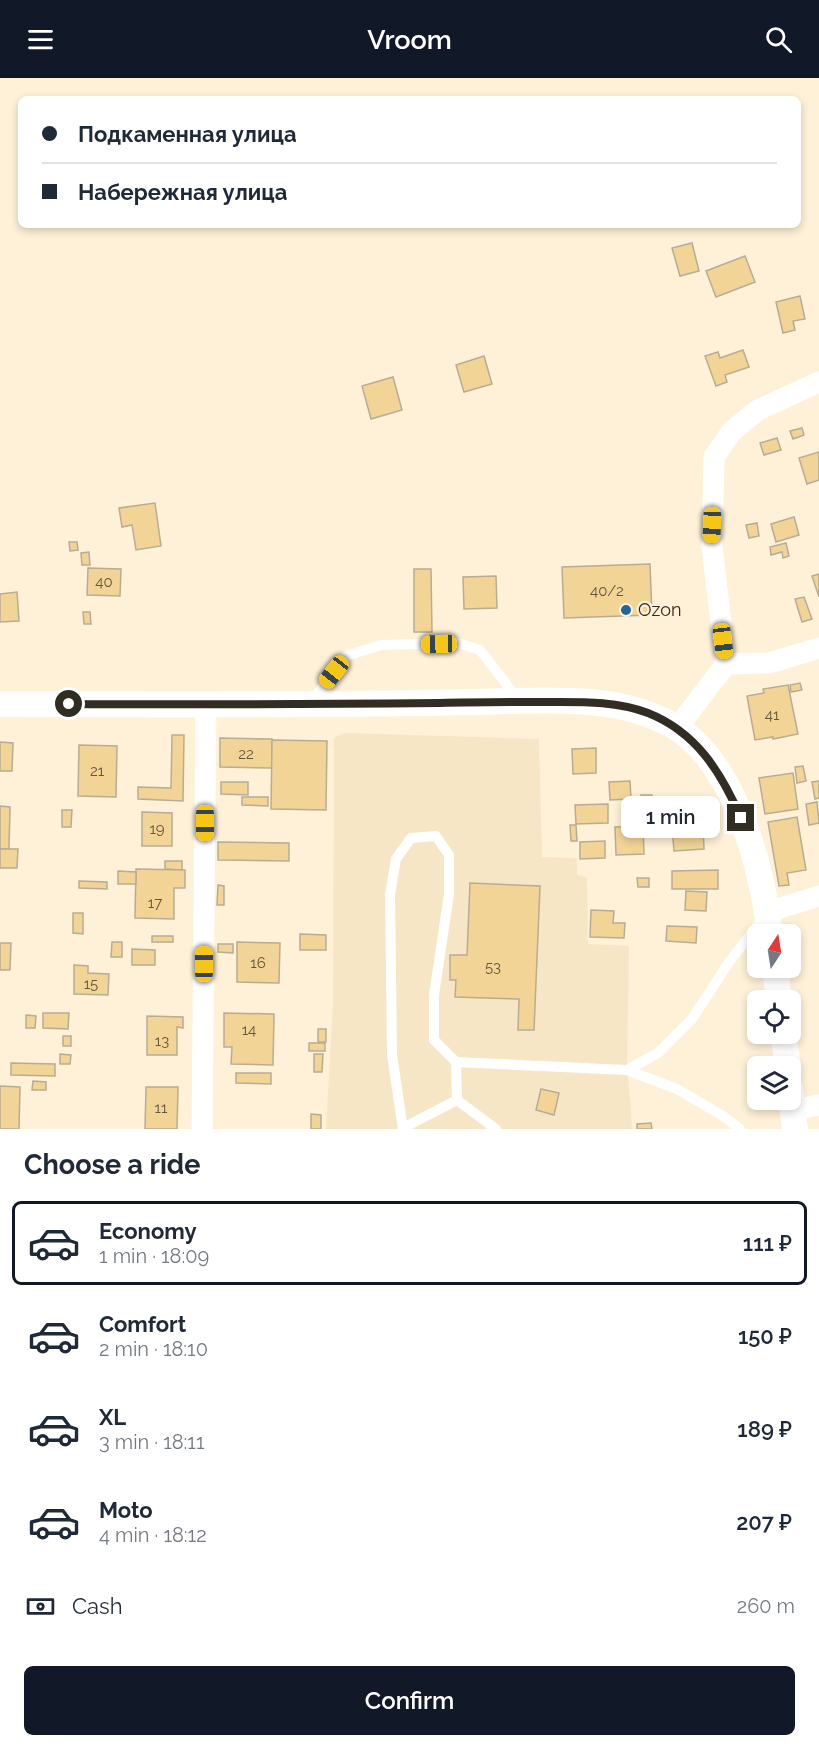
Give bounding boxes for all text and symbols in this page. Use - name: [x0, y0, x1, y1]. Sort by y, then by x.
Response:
- icon: menu: [24, 23, 57, 56]
- icon: search: [762, 23, 795, 56]
- text: Vroom: [367, 24, 452, 55]
- text: Подкаменная улица: [78, 121, 297, 147]
- text: Набережная улица: [78, 179, 287, 205]
- car: [702, 507, 722, 543]
- house number: 40: [95, 573, 113, 591]
- house number: 40/2: [590, 582, 624, 600]
- place label: Ozon: [638, 599, 681, 620]
- marker: Ozon: [619, 603, 633, 617]
- car: [712, 622, 734, 660]
- car: [421, 635, 457, 653]
- car: [316, 652, 352, 692]
- route start: [55, 690, 82, 717]
- house number: 41: [765, 706, 780, 724]
- house number: 22: [238, 745, 254, 763]
- house number: 21: [90, 762, 105, 780]
- callout: 1 min: [621, 797, 720, 839]
- route end: [727, 804, 754, 831]
- car: [196, 805, 214, 841]
- text: 1 min: [646, 805, 695, 829]
- house number: 19: [149, 820, 165, 838]
- house number: 17: [148, 894, 162, 912]
- north arrow: [747, 924, 801, 978]
- map controls: [747, 924, 801, 1110]
- car: [195, 946, 213, 982]
- house number: 16: [250, 954, 266, 972]
- house number: 53: [485, 958, 501, 976]
- house number: 15: [84, 975, 98, 993]
- button: locate: [747, 990, 801, 1044]
- house number: 14: [242, 1021, 256, 1039]
- house number: 13: [155, 1032, 169, 1050]
- button: layers: [747, 1056, 801, 1110]
- house number: 11: [155, 1099, 168, 1117]
- text: Choose a ride: [24, 1149, 200, 1180]
- icon: car: [27, 1216, 81, 1270]
- text: Economy: [99, 1218, 197, 1244]
- text: 111 ₽: [743, 1230, 792, 1256]
- text: 1 min · 18:09: [99, 1244, 209, 1268]
- icon: car: [27, 1309, 81, 1363]
- text: Comfort: [99, 1311, 186, 1337]
- text: 150 ₽: [738, 1323, 792, 1349]
- text: 2 min · 18:10: [99, 1337, 208, 1361]
- icon: car: [27, 1402, 81, 1456]
- text: XL: [99, 1404, 126, 1430]
- text: 189 ₽: [737, 1416, 792, 1442]
- text: 3 min · 18:11: [99, 1430, 204, 1454]
- icon: car: [27, 1495, 81, 1549]
- text: Moto: [99, 1497, 153, 1523]
- text: 207 ₽: [736, 1509, 792, 1535]
- text: 4 min · 18:12: [99, 1523, 207, 1547]
- icon: cash: [24, 1590, 57, 1623]
- text: Cash: [72, 1593, 123, 1619]
- text: 260 m: [737, 1594, 795, 1618]
- button: Confirm: [24, 1666, 795, 1735]

